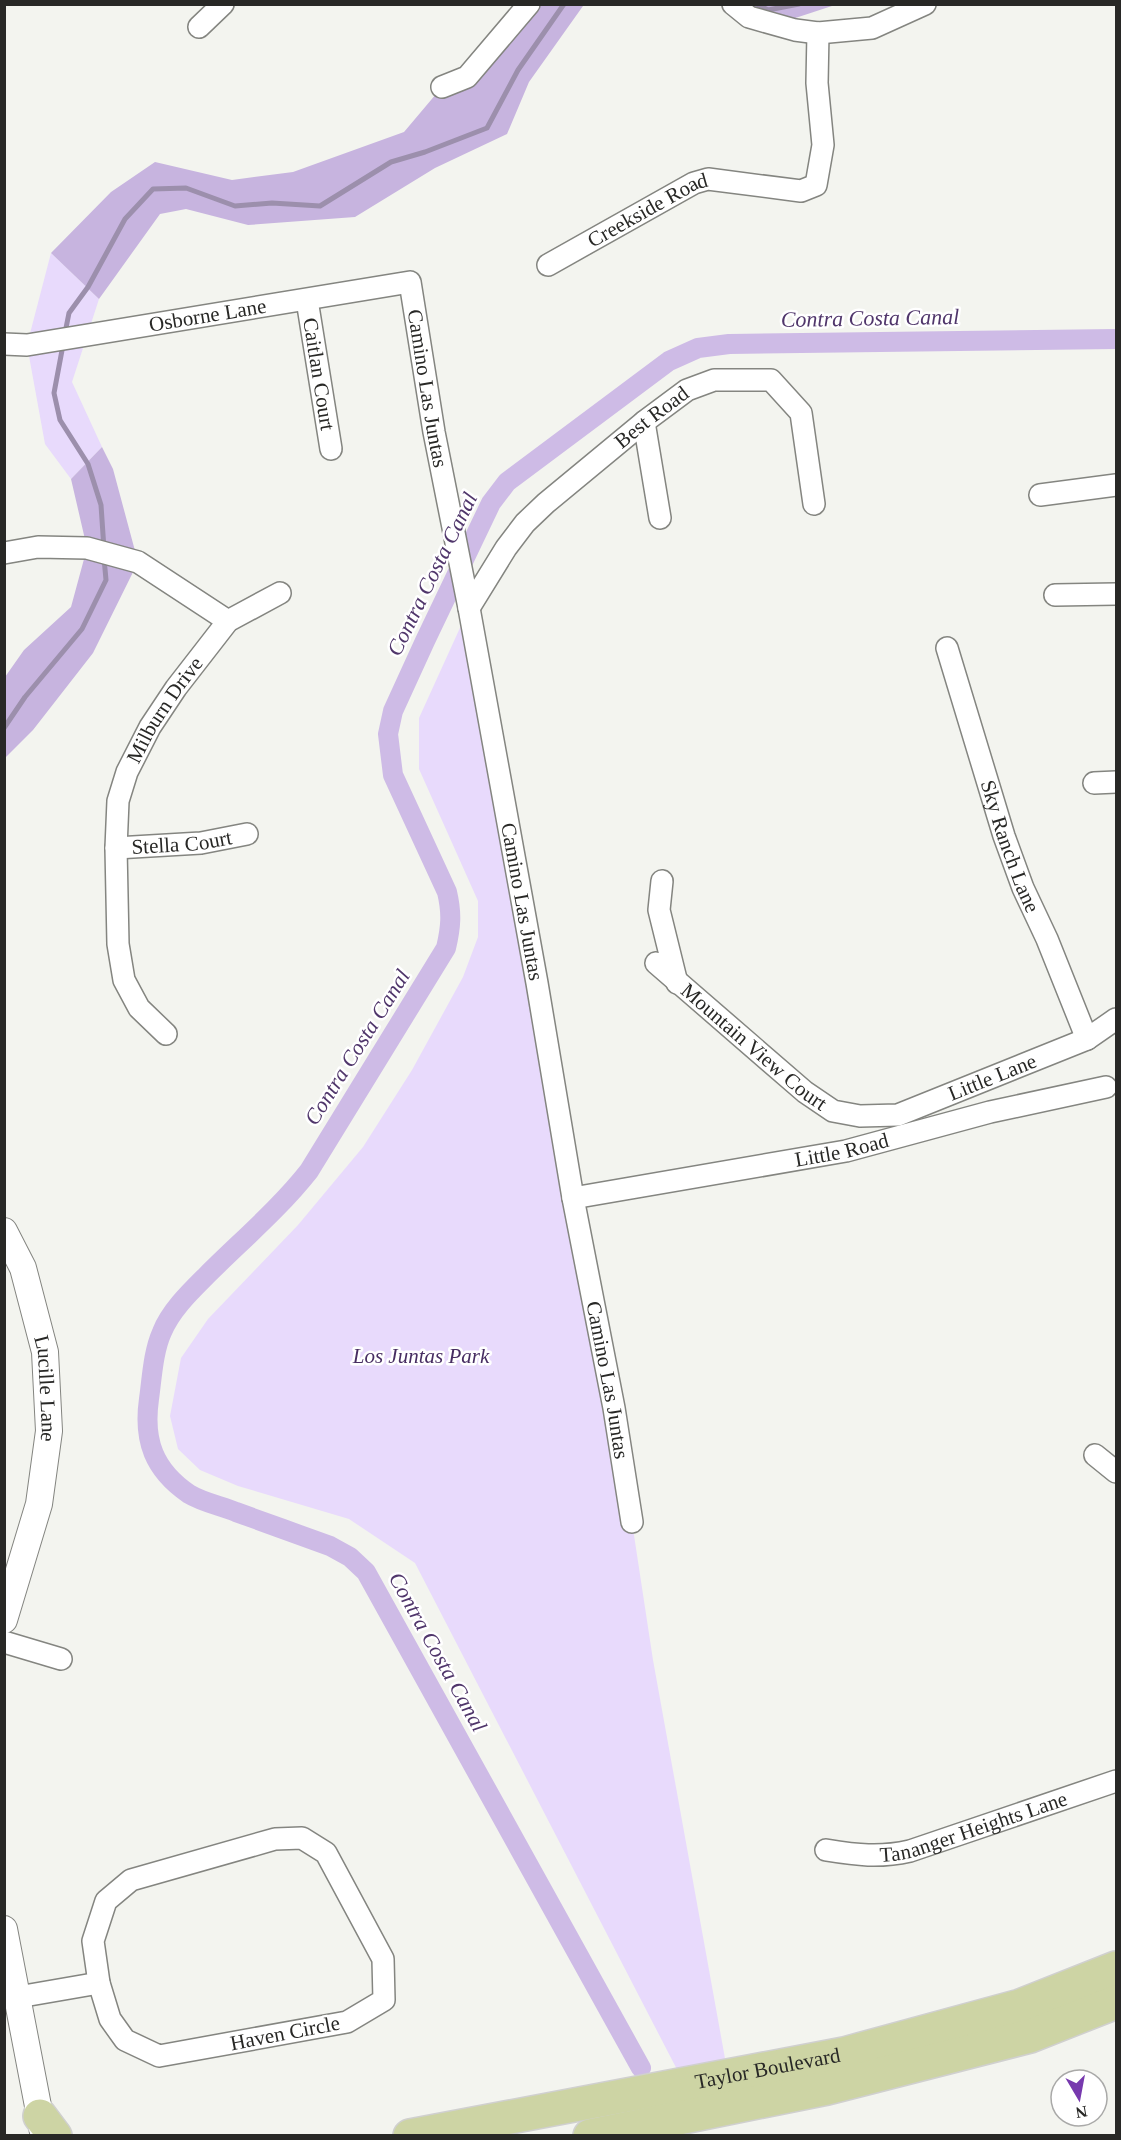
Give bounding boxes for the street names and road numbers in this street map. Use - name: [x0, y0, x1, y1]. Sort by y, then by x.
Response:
- street label: Creekside Road: [583, 168, 711, 252]
- street label: Osborne Lane: [147, 294, 268, 337]
- street label: Camino Las Juntas: [403, 308, 453, 470]
- street label: Caitlan Court: [298, 316, 340, 432]
- street label: Best Road: [610, 381, 694, 453]
- street label: Milburn Drive: [122, 652, 208, 767]
- street label: Sky Ranch Lane: [976, 777, 1045, 916]
- street label: Camino Las Juntas: [496, 821, 548, 983]
- street label: Stella Court: [131, 825, 234, 859]
- street label: Mountain View Court: [676, 978, 832, 1115]
- street label: Little Lane: [945, 1049, 1040, 1106]
- street label: Little Road: [793, 1128, 892, 1172]
- street label: Camino Las Juntas: [581, 1299, 634, 1461]
- street label: Lucille Lane: [29, 1333, 61, 1443]
- street label: Tananger Heights Lane: [879, 1786, 1070, 1867]
- street label: Haven Circle: [228, 2011, 342, 2055]
- street label: Taylor Boulevard: [693, 2043, 843, 2094]

